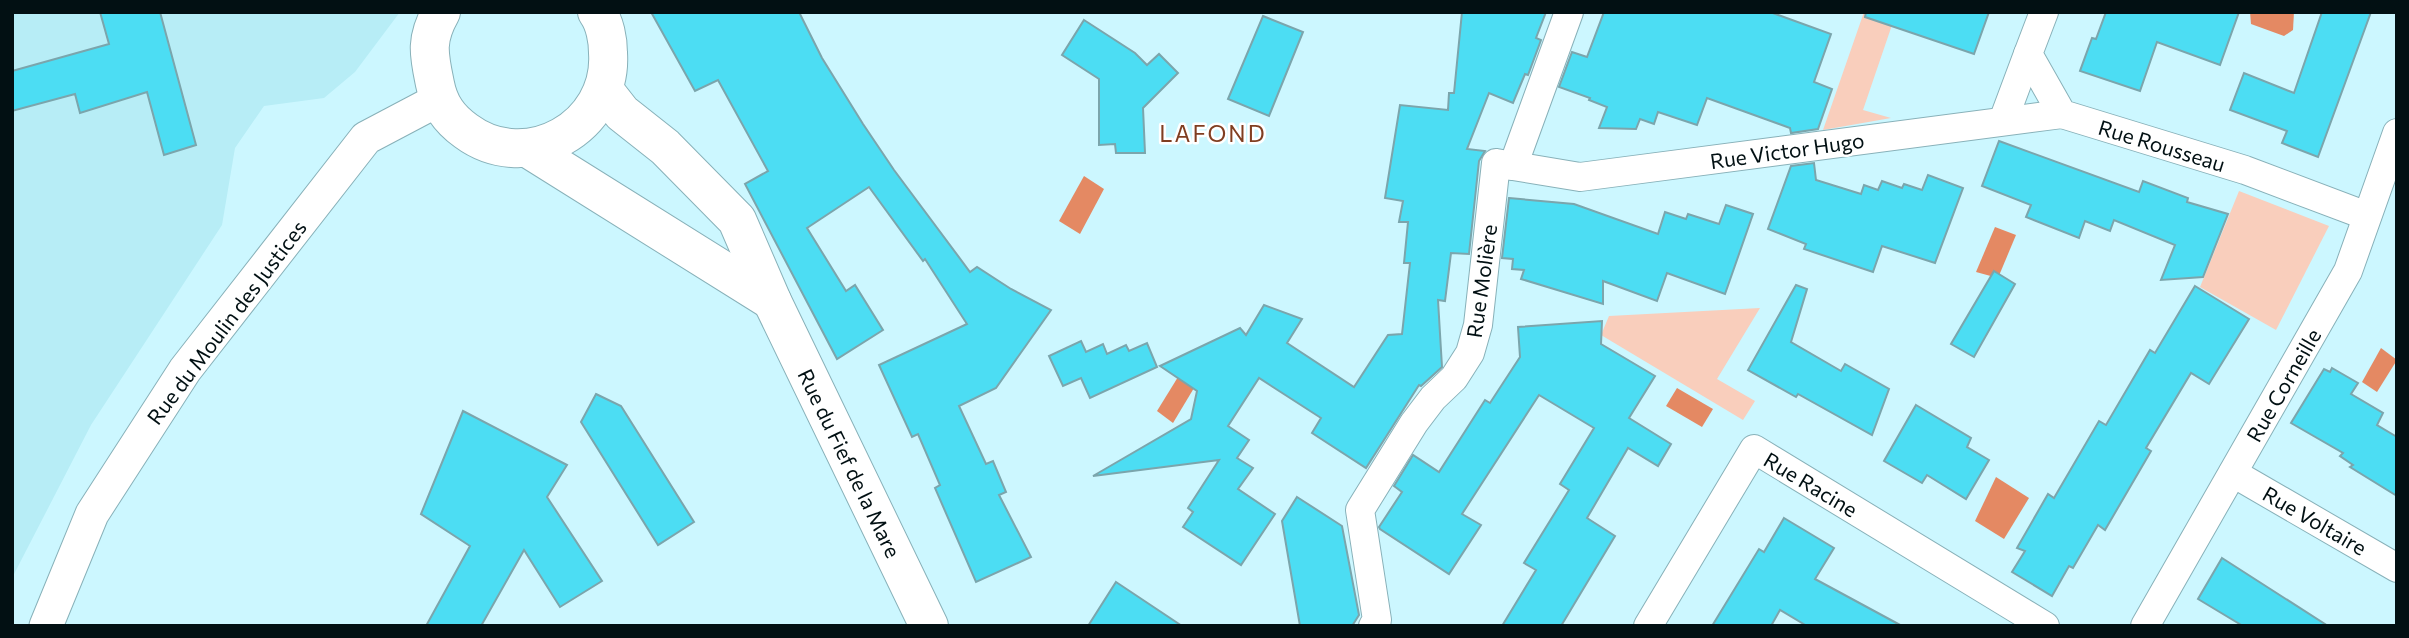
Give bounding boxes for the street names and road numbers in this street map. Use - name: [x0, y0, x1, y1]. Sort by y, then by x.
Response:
- street label: Rue Rousseau: [2096, 114, 2228, 176]
- street label: Rue Victor Hugo: [1708, 127, 1866, 173]
- street label: Rue du Moulin des Justices: [141, 215, 311, 429]
- street label: Rue Molière: [1461, 223, 1501, 339]
- street label: Rue Corneille: [2241, 324, 2325, 446]
- street label: Rue du Fief de la Mare: [793, 365, 907, 561]
- street label: Rue Racine: [1760, 446, 1862, 522]
- street label: Rue Voltaire: [2259, 480, 2371, 560]

